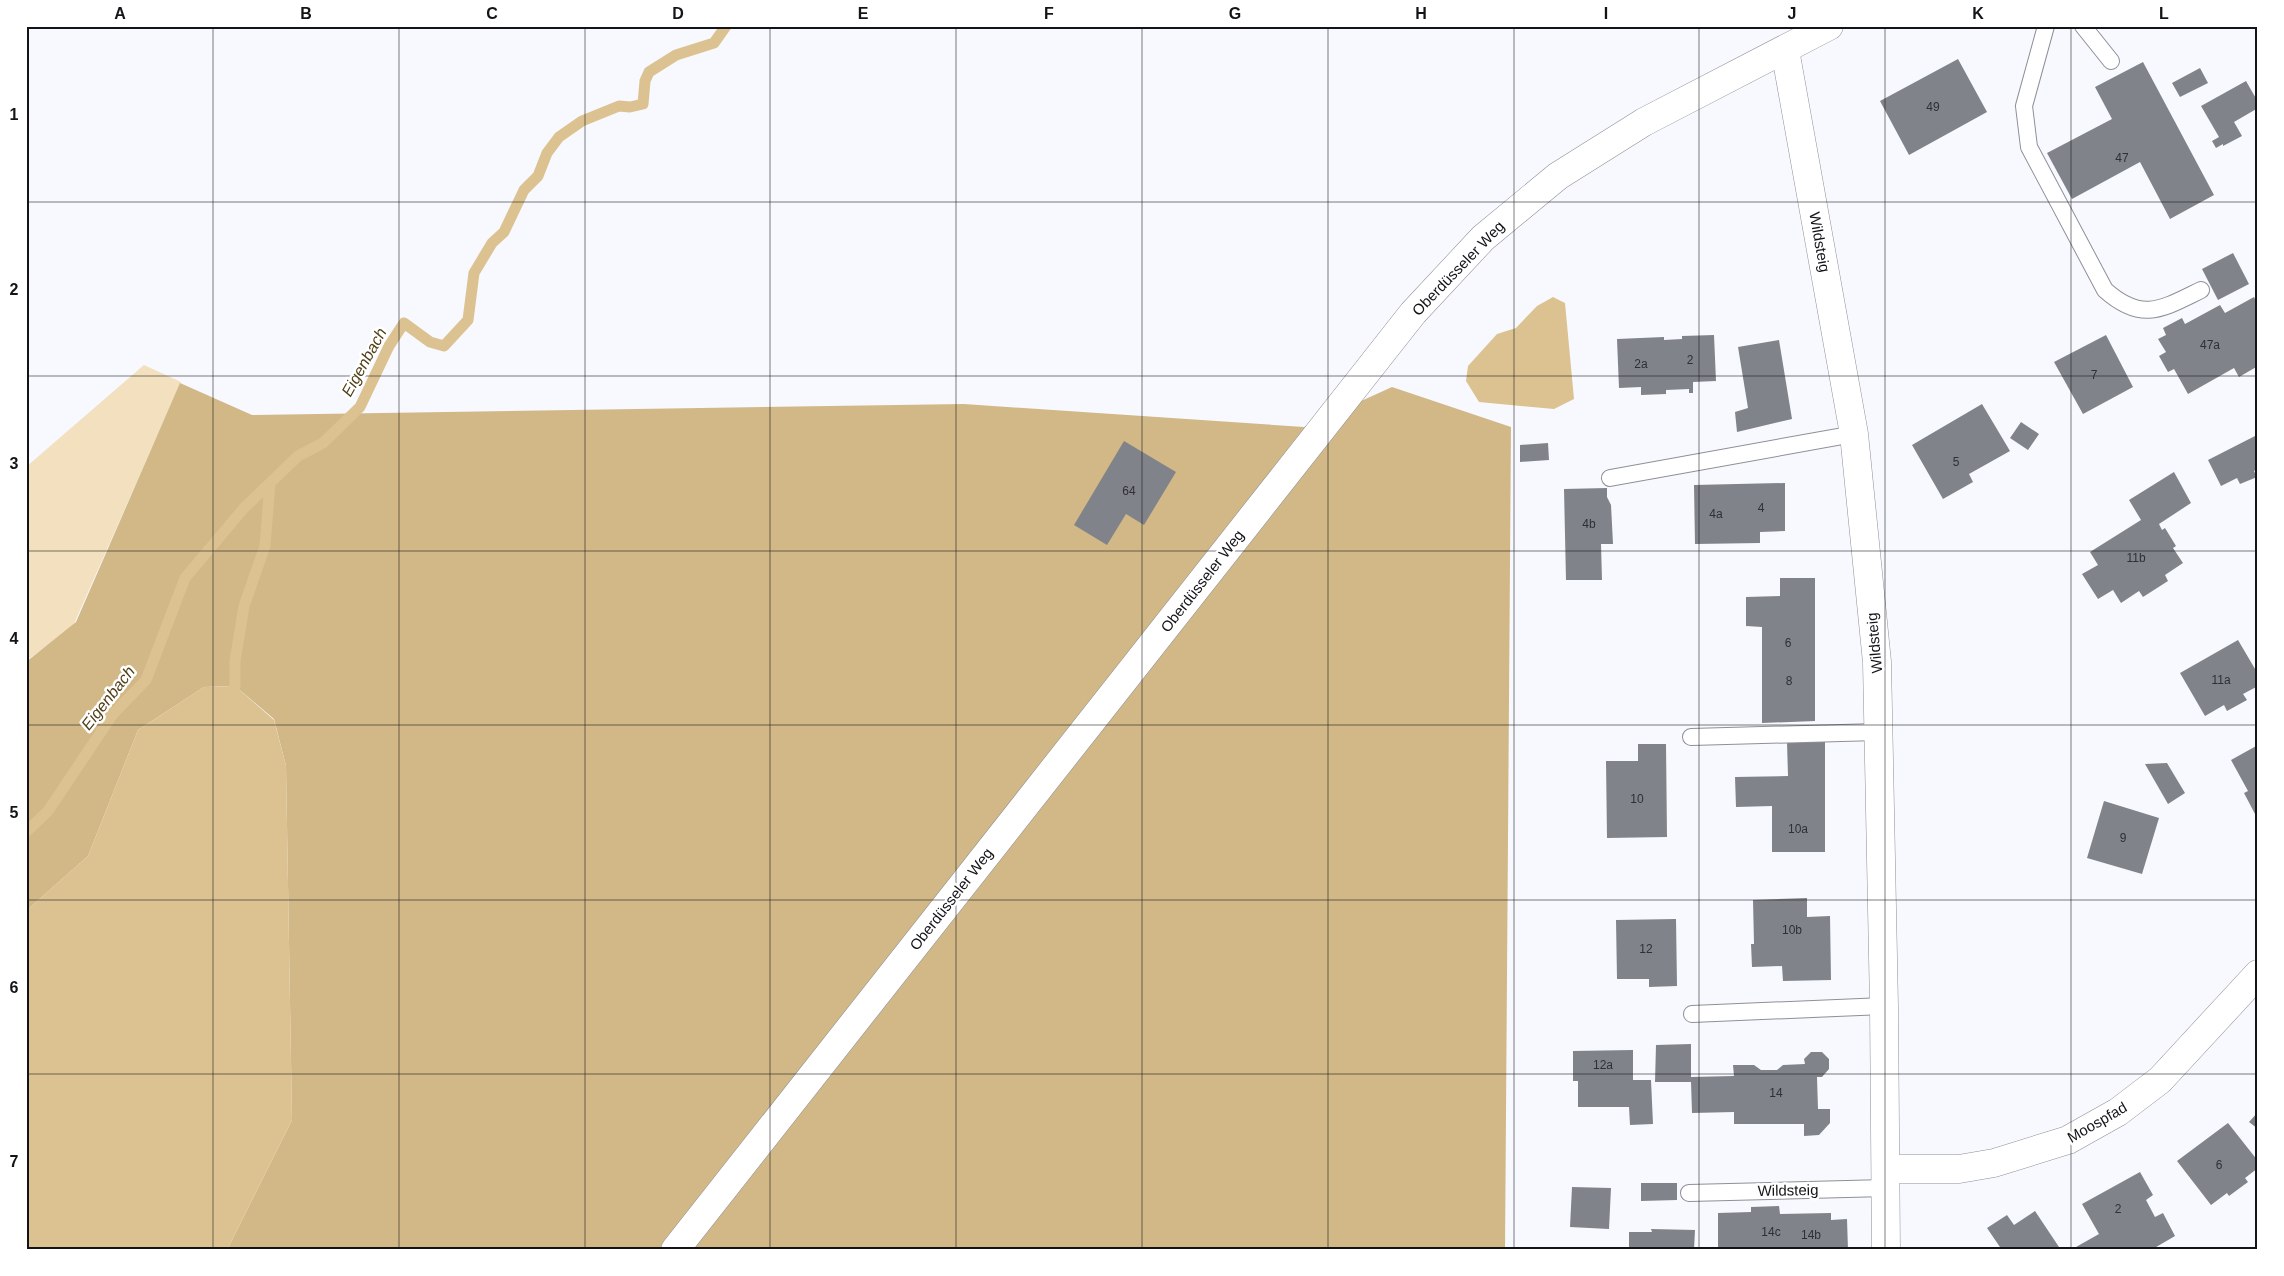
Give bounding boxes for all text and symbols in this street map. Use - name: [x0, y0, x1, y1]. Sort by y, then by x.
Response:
- text: A: [114, 5, 126, 22]
- text: B: [300, 5, 312, 22]
- text: C: [486, 5, 498, 22]
- text: D: [672, 5, 684, 22]
- text: E: [858, 5, 869, 22]
- text: F: [1044, 5, 1054, 22]
- text: G: [1229, 5, 1241, 22]
- text: H: [1415, 5, 1427, 22]
- text: I: [1604, 5, 1608, 22]
- text: J: [1788, 5, 1796, 22]
- text: K: [1972, 5, 1984, 22]
- text: L: [2159, 5, 2169, 22]
- house number: 49: [1926, 100, 1940, 114]
- text: 1: [10, 106, 19, 123]
- house number: 47: [2115, 151, 2129, 165]
- street label: Wildsteig: [1806, 211, 1834, 273]
- street label: Oberdüsseler Weg: [1409, 217, 1507, 319]
- text: 2: [10, 281, 19, 298]
- water label: Eigenbach: [338, 325, 390, 399]
- house number: 47a: [2200, 338, 2220, 352]
- house number: 2: [1687, 353, 1694, 367]
- house number: 2a: [1634, 357, 1648, 371]
- house number: 7: [2091, 368, 2098, 382]
- text: 3: [10, 455, 19, 472]
- house number: 5: [1953, 455, 1960, 469]
- house number: 64: [1122, 484, 1136, 498]
- house number: 4: [1758, 501, 1765, 515]
- house number: 4a: [1709, 507, 1723, 521]
- house number: 4b: [1582, 517, 1596, 531]
- street label: Oberdüsseler Weg: [1157, 527, 1247, 635]
- house number: 11b: [2126, 551, 2146, 565]
- street label: Wildsteig: [1863, 612, 1885, 674]
- text: 4: [10, 630, 19, 647]
- house number: 6: [1785, 636, 1792, 650]
- water label: Eigenbach: [78, 663, 138, 733]
- house number: 11a: [2211, 673, 2231, 687]
- house number: 8: [1786, 674, 1793, 688]
- house number: 10: [1630, 792, 1644, 806]
- text: 5: [10, 804, 19, 821]
- house number: 10a: [1788, 822, 1808, 836]
- house number: 9: [2120, 831, 2127, 845]
- street label: Oberdüsseler Weg: [906, 845, 996, 953]
- house number: 10b: [1782, 923, 1802, 937]
- house number: 12: [1639, 942, 1653, 956]
- text: 6: [10, 979, 19, 996]
- house number: 12a: [1593, 1058, 1613, 1072]
- house number: 14: [1769, 1086, 1783, 1100]
- street label: Moospfad: [2064, 1098, 2130, 1146]
- text: 7: [10, 1153, 19, 1170]
- house number: 6: [2216, 1158, 2223, 1172]
- street label: Wildsteig: [1757, 1181, 1819, 1199]
- house number: 2: [2115, 1202, 2122, 1216]
- house number: 14c: [1761, 1225, 1781, 1239]
- house number: 14b: [1801, 1228, 1821, 1242]

